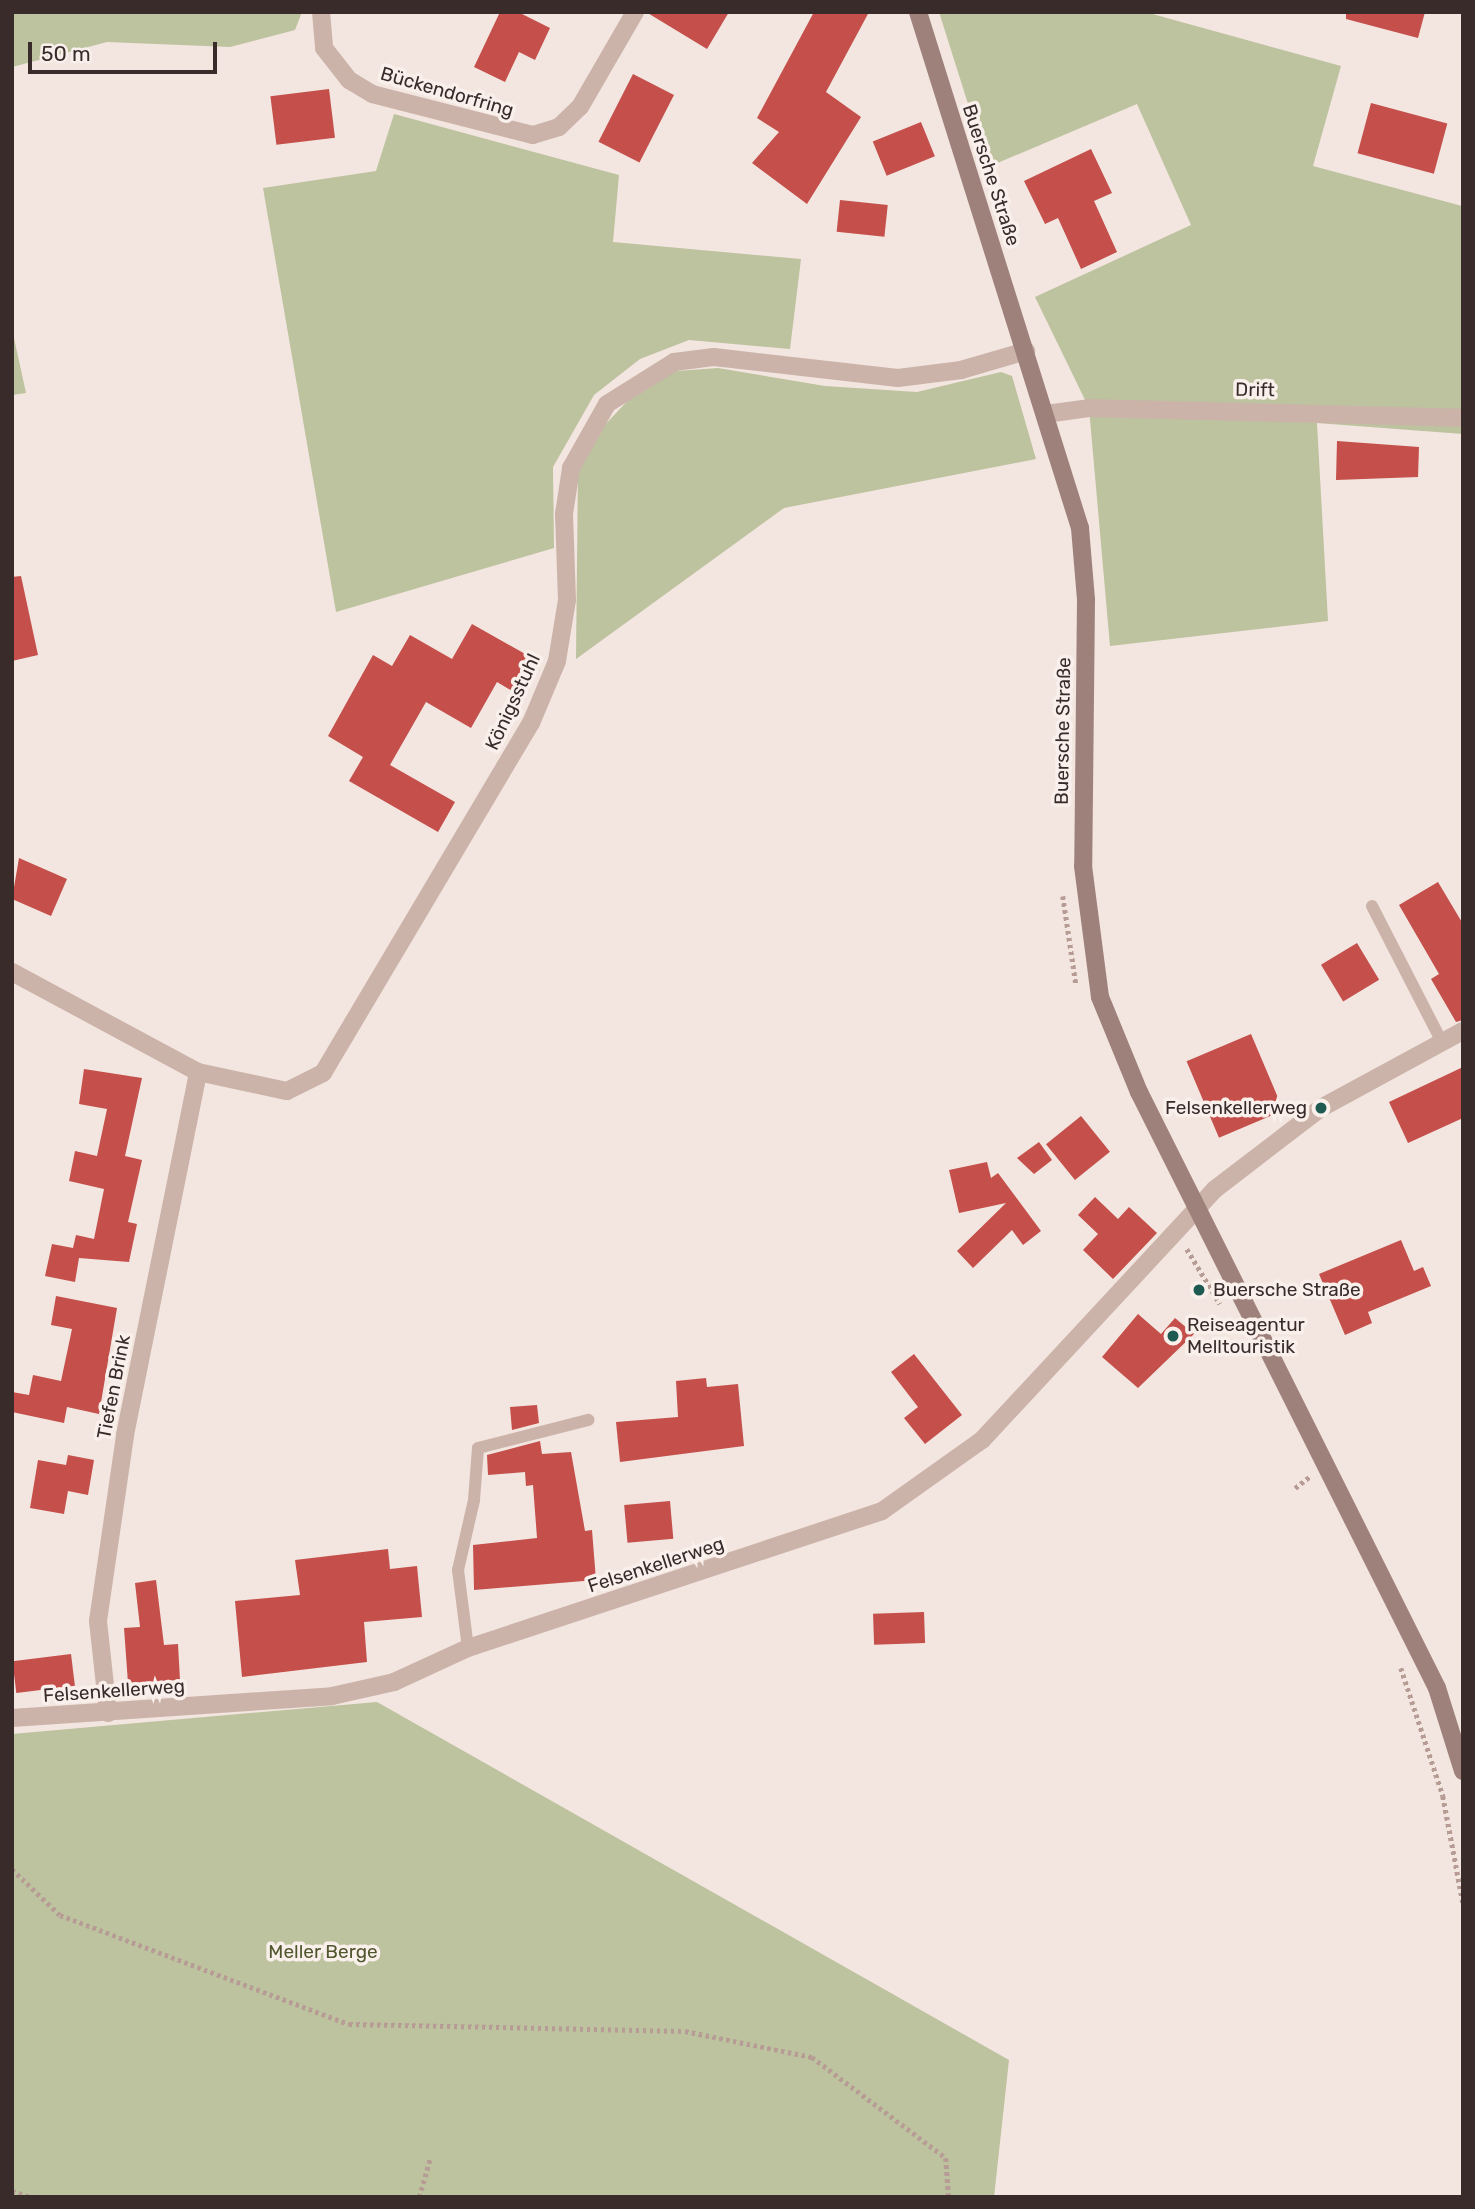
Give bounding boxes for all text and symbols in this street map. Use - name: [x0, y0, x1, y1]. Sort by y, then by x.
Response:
- scale bar: [32, 28, 220, 72]
- text: 50 m: [41, 41, 91, 66]
- street label: Bückendorfring: [378, 62, 516, 122]
- street label: Buersche Straße: [957, 101, 1025, 249]
- street label: Drift: [1235, 378, 1275, 402]
- street label: Königsstuhl: [481, 650, 545, 754]
- street label: Buersche Straße: [1050, 657, 1076, 805]
- place label: Felsenkellerweg: [1165, 1097, 1307, 1119]
- marker: Felsenkellerweg: [1313, 1100, 1329, 1116]
- place label: Buersche Straße: [1213, 1279, 1361, 1301]
- marker: Buersche Straße: [1191, 1282, 1207, 1298]
- place label: Reiseagentur Melltouristik: [1187, 1314, 1305, 1358]
- marker: Reiseagentur Melltouristik: [1165, 1328, 1181, 1344]
- street label: Tiefen Brink: [93, 1333, 135, 1441]
- street label: Felsenkellerweg: [585, 1532, 727, 1598]
- street label: Felsenkellerweg: [42, 1675, 186, 1707]
- park label: Meller Berge: [268, 1941, 378, 1963]

